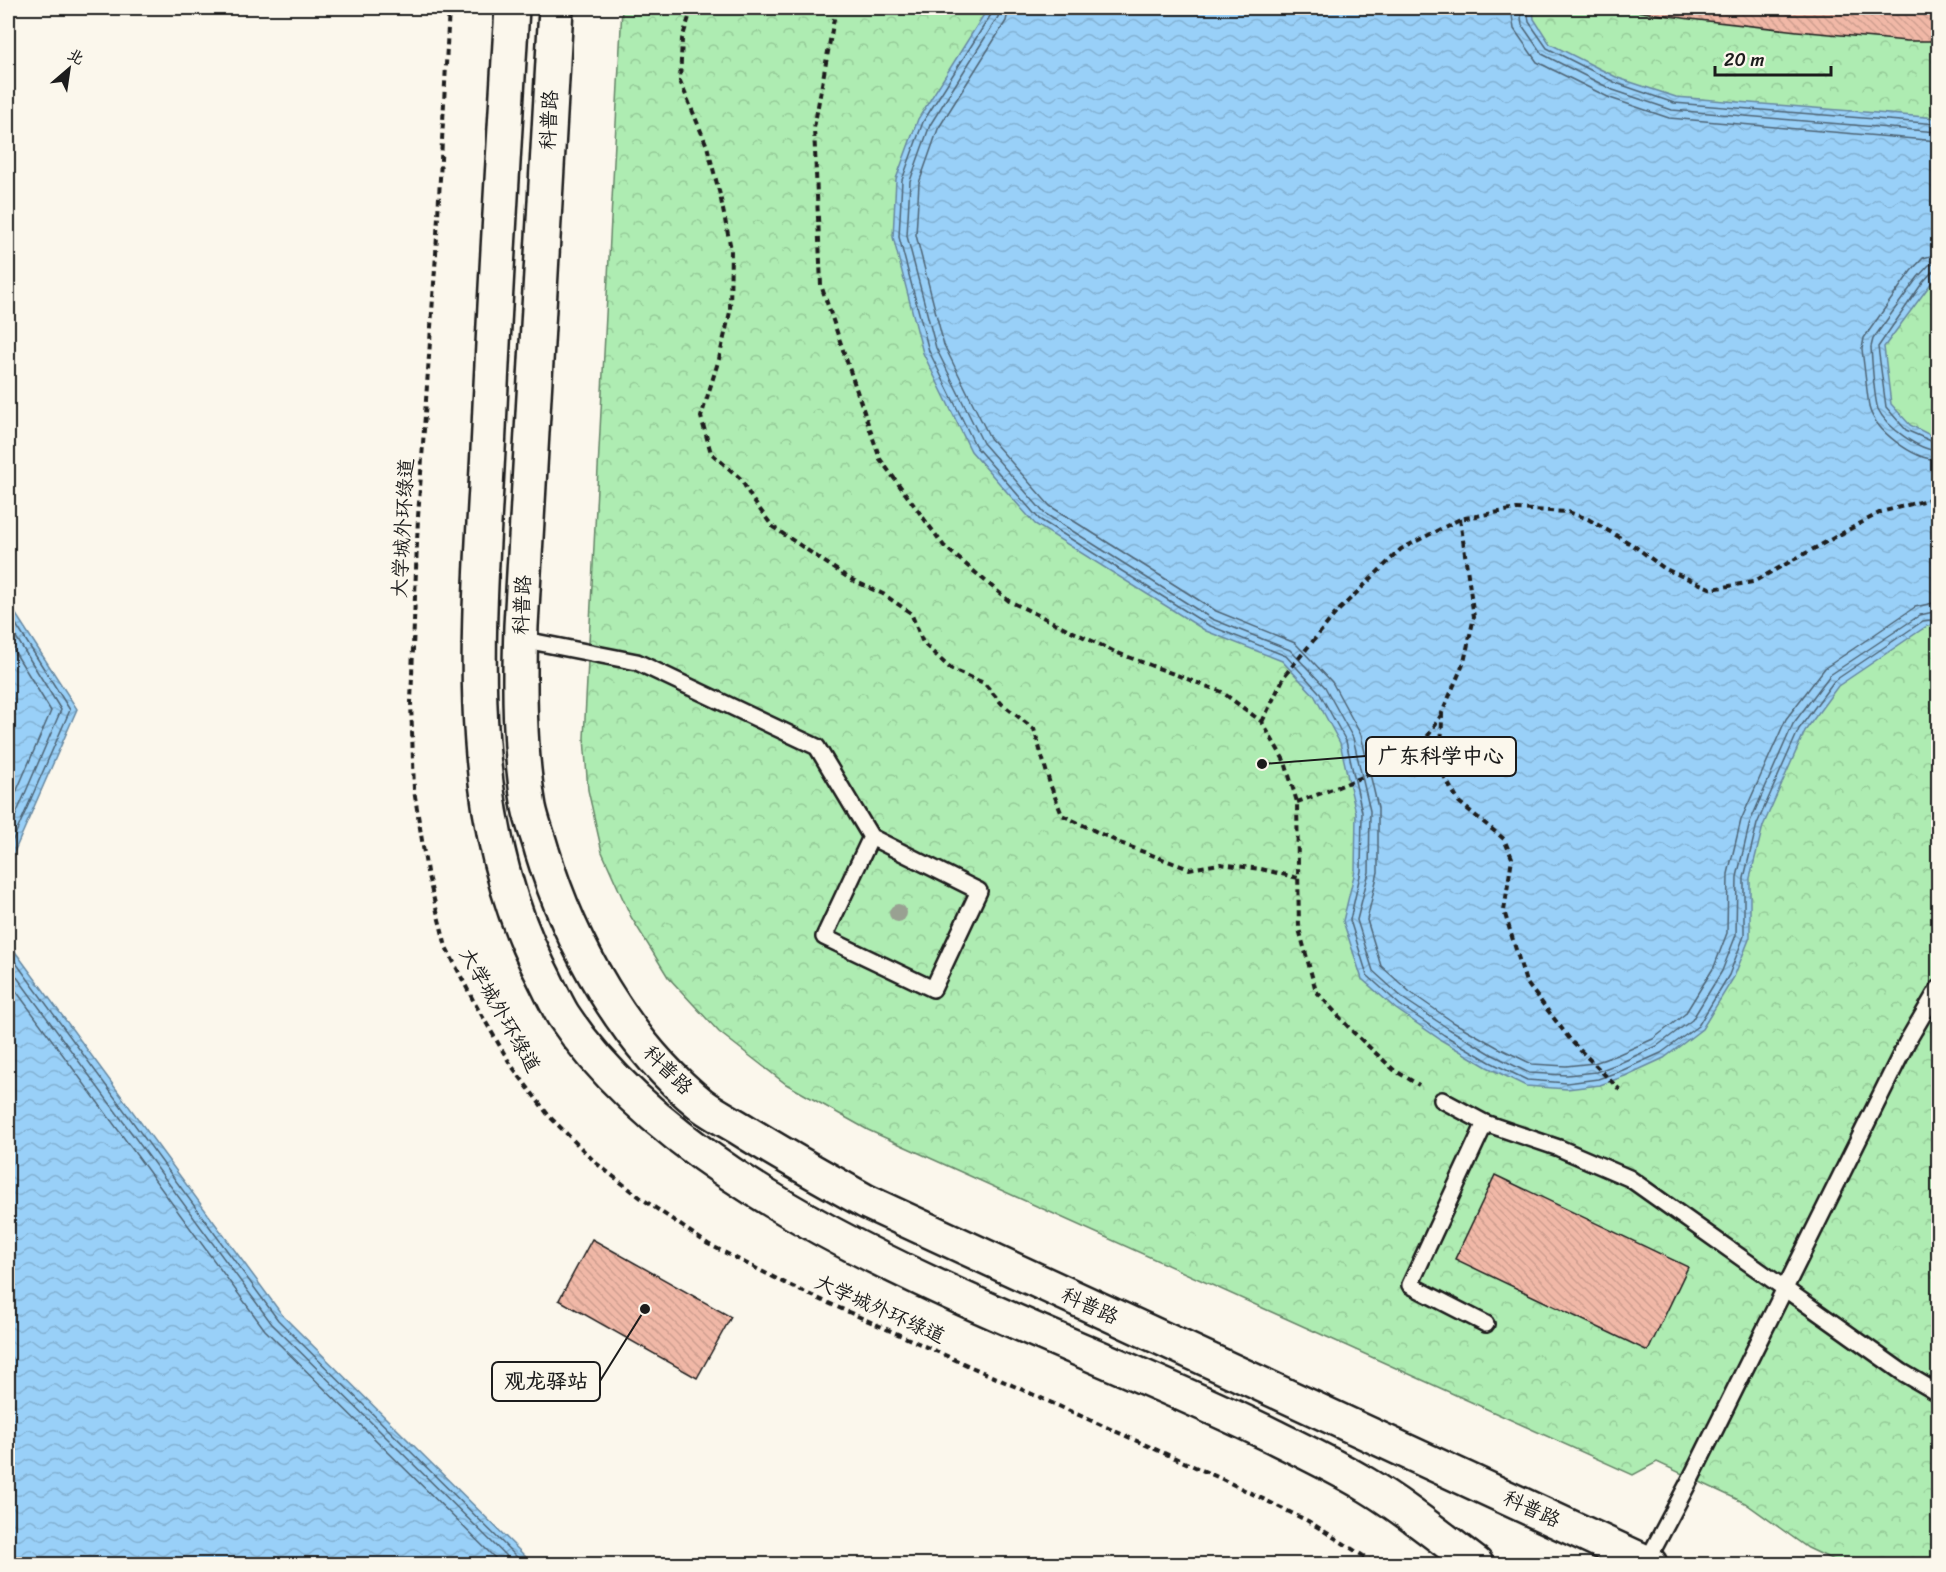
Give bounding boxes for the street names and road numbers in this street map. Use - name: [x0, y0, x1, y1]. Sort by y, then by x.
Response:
- street label: 科普路: [530, 88, 568, 151]
- street label: 大学城外环绿道: [382, 457, 424, 599]
- street label: 科普路: [503, 573, 541, 636]
- street label: 大学城外环绿道: [450, 941, 550, 1079]
- street label: 科普路: [634, 1036, 702, 1104]
- street label: 大学城外环绿道: [809, 1265, 951, 1353]
- street label: 科普路: [1055, 1277, 1125, 1335]
- street label: 科普路: [1497, 1480, 1567, 1538]

